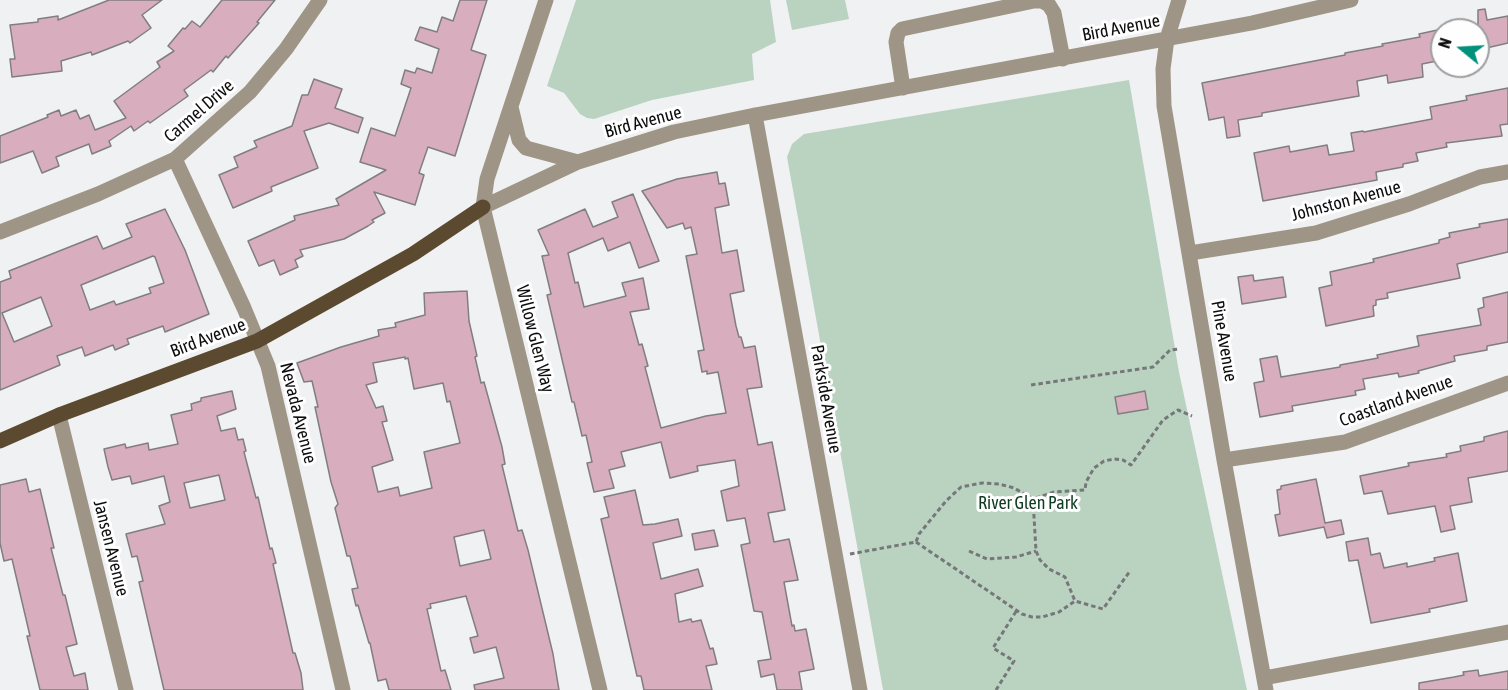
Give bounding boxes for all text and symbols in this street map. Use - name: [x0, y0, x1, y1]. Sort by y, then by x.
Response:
- street label: Bird Avenue: [1080, 10, 1162, 46]
- north arrow: [1430, 18, 1490, 78]
- text: N: [1435, 36, 1455, 50]
- street label: Carmel Drive: [160, 75, 238, 147]
- street label: Bird Avenue: [602, 101, 684, 143]
- street label: Johnston Avenue: [1289, 176, 1403, 226]
- street label: Willow Glen Way: [511, 283, 559, 395]
- street label: Pine Avenue: [1206, 299, 1242, 383]
- street label: Bird Avenue: [167, 314, 249, 362]
- street label: Parkside Avenue: [806, 343, 846, 455]
- street label: Nevada Avenue: [275, 360, 321, 466]
- street label: Coastland Avenue: [1336, 370, 1456, 432]
- park label: River Glen Park: [978, 492, 1078, 514]
- street label: Jansen Avenue: [89, 498, 133, 598]

